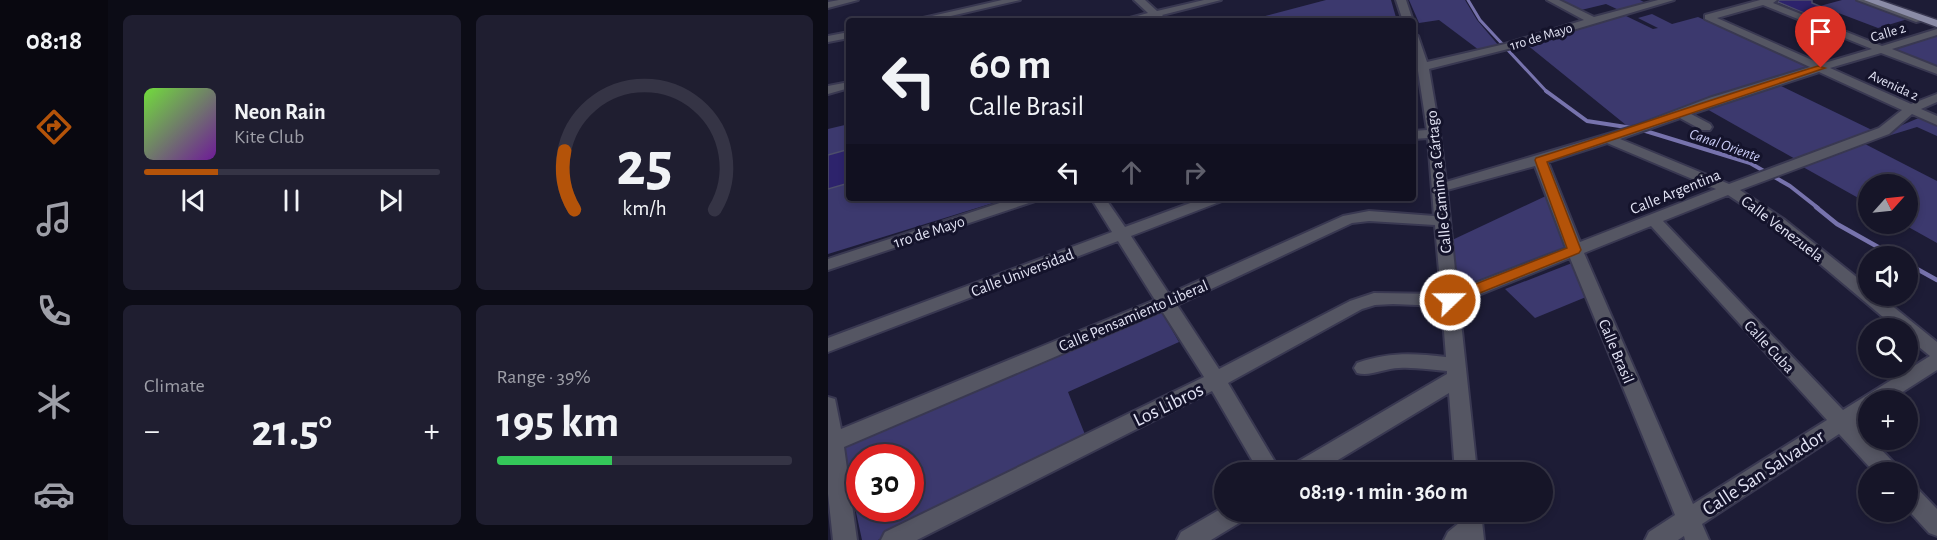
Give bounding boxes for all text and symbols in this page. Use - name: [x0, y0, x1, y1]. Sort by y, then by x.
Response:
- pin: [1795, 6, 1846, 68]
- icon: arrive: [1804, 15, 1837, 48]
- street label: 1ro de Mayo: [1508, 21, 1574, 53]
- street label: Calle 2: [1869, 21, 1907, 45]
- text: 08:18: [26, 27, 82, 54]
- icon: left: [870, 42, 948, 120]
- text: 60 m: [969, 44, 1051, 86]
- street label: Avenida 2: [1867, 68, 1921, 103]
- text: Calle Brasil: [969, 93, 1084, 120]
- text: Neon Rain: [234, 101, 326, 123]
- icon: directions: [33, 106, 75, 148]
- street label: Calle Camino a Cártago: [1424, 110, 1454, 254]
- water label: Canal Oriente: [1688, 126, 1762, 165]
- text: Kite Club: [234, 127, 304, 147]
- text: 25: [616, 134, 672, 196]
- icon: left: [1052, 156, 1085, 189]
- icon: ahead: [1115, 156, 1148, 189]
- icon: right: [1178, 156, 1211, 189]
- street label: Calle Argentina: [1628, 167, 1723, 217]
- north arrow: [1858, 174, 1918, 234]
- map controls: [1858, 174, 1918, 522]
- icon: previous: [177, 184, 210, 217]
- icon: pause: [275, 184, 308, 217]
- icon: next: [374, 184, 407, 217]
- street label: Calle Venezuela: [1738, 193, 1827, 265]
- icon: music: [33, 198, 75, 240]
- text: km/h: [622, 198, 666, 219]
- street label: 1ro de Mayo: [892, 213, 967, 252]
- street label: Calle Universidad: [969, 246, 1076, 300]
- button: sound: [1858, 246, 1918, 306]
- position arrow: [1418, 268, 1482, 332]
- street label: Calle Pensamiento Liberal: [1057, 277, 1210, 355]
- icon: phone: [33, 290, 75, 332]
- street label: Calle Brasil: [1595, 317, 1637, 386]
- street label: Calle Cuba: [1741, 317, 1797, 376]
- button: search: [1858, 318, 1918, 378]
- text: Range · 39%: [497, 367, 591, 387]
- text: Climate: [144, 376, 205, 396]
- street label: Los Libros: [1130, 379, 1207, 430]
- icon: climate: [33, 381, 75, 423]
- button: +: [1858, 390, 1918, 450]
- text: 195 km: [497, 400, 619, 445]
- text: 21.5°: [252, 409, 332, 454]
- text: −: [144, 415, 160, 448]
- text: +: [424, 415, 439, 448]
- street label: Calle San Salvador: [1699, 426, 1828, 520]
- speed limit sign: 30: [846, 444, 924, 522]
- button: −: [1858, 462, 1918, 522]
- icon: car: [33, 473, 75, 515]
- text: 08:19 · 1 min · 360 m: [1299, 481, 1468, 503]

